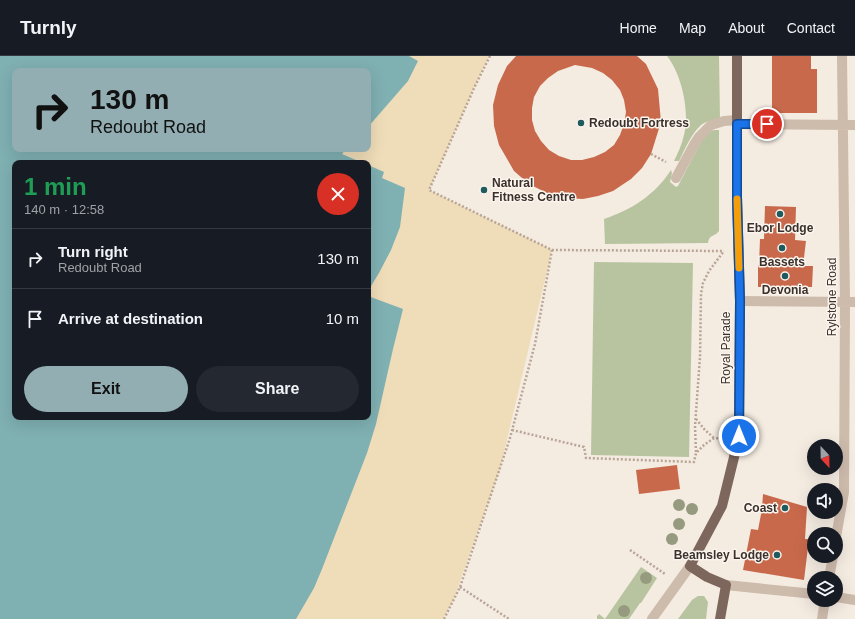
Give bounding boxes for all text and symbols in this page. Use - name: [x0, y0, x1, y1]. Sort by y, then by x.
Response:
- text: Turnly: [20, 17, 77, 38]
- text: Home: [620, 20, 657, 36]
- text: Map: [679, 20, 706, 36]
- text: About: [728, 20, 765, 36]
- text: Contact: [787, 20, 835, 36]
- icon: right: [24, 84, 76, 136]
- text: 130 m: [90, 84, 169, 115]
- pin: [750, 107, 784, 141]
- icon: arrive: [756, 113, 778, 135]
- place label: Redoubt Fortress: [589, 116, 689, 130]
- text: Redoubt Road: [90, 117, 206, 137]
- marker: Redoubt Fortress: [576, 118, 586, 128]
- text: 1 min: [24, 173, 87, 200]
- button: close: [317, 173, 359, 215]
- place label: Natural Fitness Centre: [492, 176, 576, 204]
- marker: Natural Fitness Centre: [479, 185, 489, 195]
- text: 140 m · 12:58: [24, 202, 104, 217]
- marker: Ebor Lodge: [775, 209, 785, 219]
- place label: Ebor Lodge: [747, 221, 814, 235]
- text: Turn right: [58, 243, 128, 260]
- marker: Bassets: [777, 243, 787, 253]
- icon: right: [24, 248, 46, 270]
- text: 130 m: [317, 250, 359, 267]
- place label: Bassets: [759, 255, 805, 269]
- street label: Rylstone Road: [825, 258, 839, 336]
- text: Redoubt Road: [58, 260, 142, 275]
- marker: Devonia: [780, 271, 790, 281]
- place label: Devonia: [762, 283, 809, 297]
- icon: arrive: [24, 308, 46, 330]
- text: Arrive at destination: [58, 310, 203, 327]
- text: 10 m: [326, 310, 359, 327]
- street label: Royal Parade: [719, 311, 733, 384]
- button: Exit: [24, 366, 188, 412]
- button: Share: [196, 366, 359, 412]
- position arrow: [718, 415, 760, 457]
- north arrow: [807, 439, 843, 475]
- map controls: [807, 439, 843, 607]
- button: sound: [807, 483, 843, 519]
- place label: Coast: [744, 501, 777, 515]
- marker: Coast: [780, 503, 790, 513]
- button: search: [807, 527, 843, 563]
- place label: Beamsley Lodge: [674, 548, 769, 562]
- marker: Beamsley Lodge: [772, 550, 782, 560]
- button: layers: [807, 571, 843, 607]

